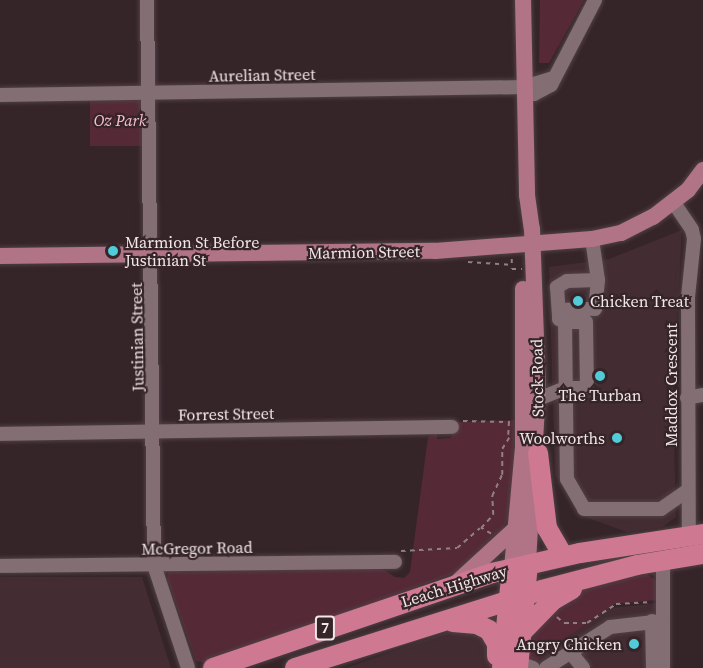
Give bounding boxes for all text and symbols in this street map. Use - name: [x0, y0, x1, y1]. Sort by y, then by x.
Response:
- street label: Aurelian Street: [209, 64, 315, 86]
- park label: Oz Park: [94, 110, 146, 130]
- place label: Marmion St Before Justinian St: [125, 232, 259, 270]
- street label: Marmion Street: [308, 241, 420, 263]
- marker: Marmion St Before Justinian St: [106, 244, 120, 258]
- street label: Justinian Street: [126, 282, 148, 392]
- place label: Chicken Treat: [590, 291, 689, 311]
- marker: Chicken Treat: [571, 294, 585, 308]
- street label: Maddox Crescent: [661, 323, 681, 447]
- street label: Stock Road: [527, 339, 547, 417]
- marker: The Turban: [593, 369, 607, 383]
- place label: The Turban: [558, 385, 642, 405]
- street label: Forrest Street: [178, 404, 274, 424]
- place label: Woolworths: [519, 428, 605, 448]
- marker: Woolworths: [610, 431, 624, 445]
- street label: McGregor Road: [141, 537, 253, 559]
- street label: Leach Highway: [399, 561, 509, 611]
- road number: 7: [314, 616, 336, 640]
- place label: Angry Chicken: [516, 634, 622, 654]
- marker: Angry Chicken: [627, 637, 641, 651]

